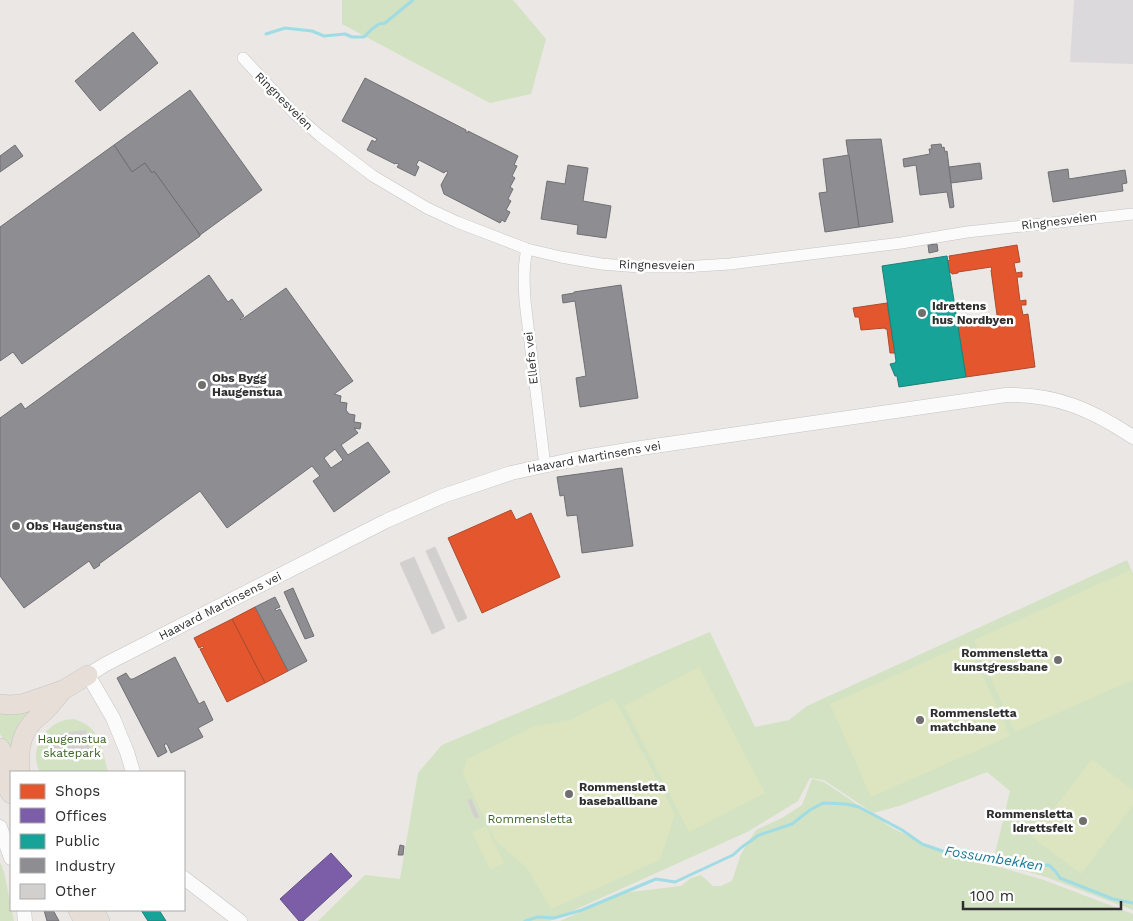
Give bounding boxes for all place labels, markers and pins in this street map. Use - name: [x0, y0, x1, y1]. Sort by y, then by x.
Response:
- place label: Idrettens hus Nordbyen: [932, 299, 1014, 327]
- marker: Idrettens hus Nordbyen: [916, 307, 928, 319]
- place label: Obs Bygg Haugenstua: [212, 371, 282, 399]
- marker: Obs Bygg Haugenstua: [196, 379, 208, 391]
- place label: Obs Haugenstua: [26, 519, 123, 533]
- marker: Obs Haugenstua: [10, 520, 22, 532]
- place label: Rommensletta kunstgressbane: [954, 646, 1048, 674]
- marker: Rommensletta kunstgressbane: [1052, 654, 1064, 666]
- place label: Rommensletta matchbane: [930, 706, 1017, 734]
- marker: Rommensletta matchbane: [914, 714, 926, 726]
- place label: Rommensletta baseballbane: [579, 780, 666, 808]
- marker: Rommensletta baseballbane: [563, 788, 575, 800]
- place label: Rommensletta idrettsfelt: [986, 807, 1074, 835]
- marker: Rommensletta idrettsfelt: [1077, 815, 1089, 827]

